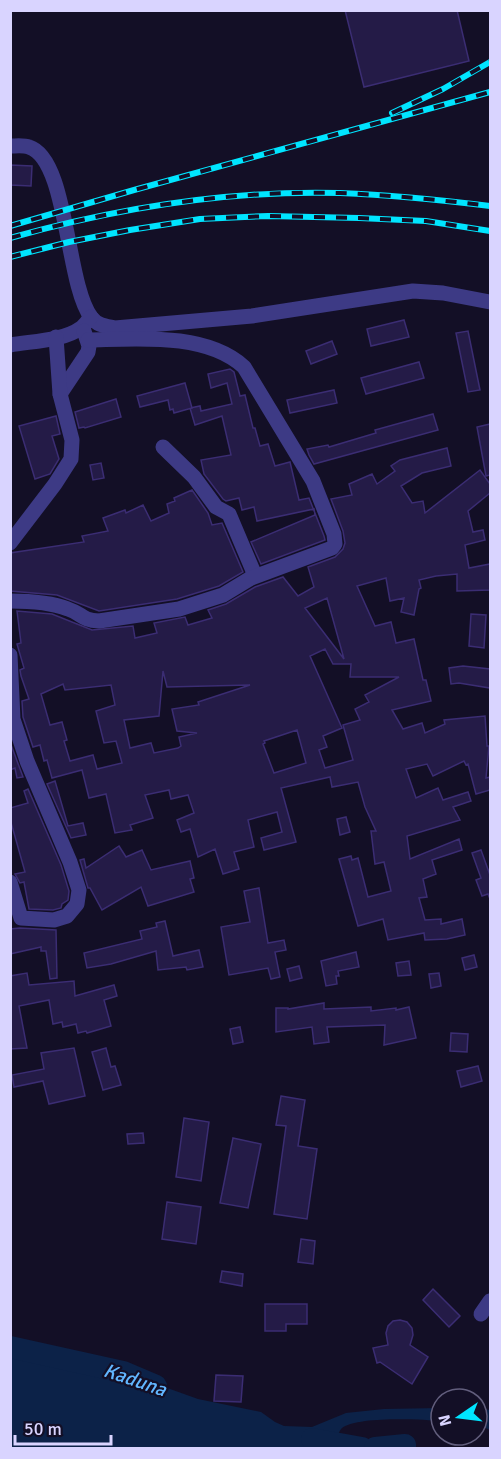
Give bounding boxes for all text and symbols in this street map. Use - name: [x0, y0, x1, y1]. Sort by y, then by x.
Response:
- water label: Kaduna: [100, 1358, 170, 1403]
- north arrow: [429, 1387, 489, 1447]
- scale bar: [15, 1408, 111, 1446]
- text: N: [434, 1413, 456, 1428]
- text: 50 m: [24, 1418, 62, 1440]

